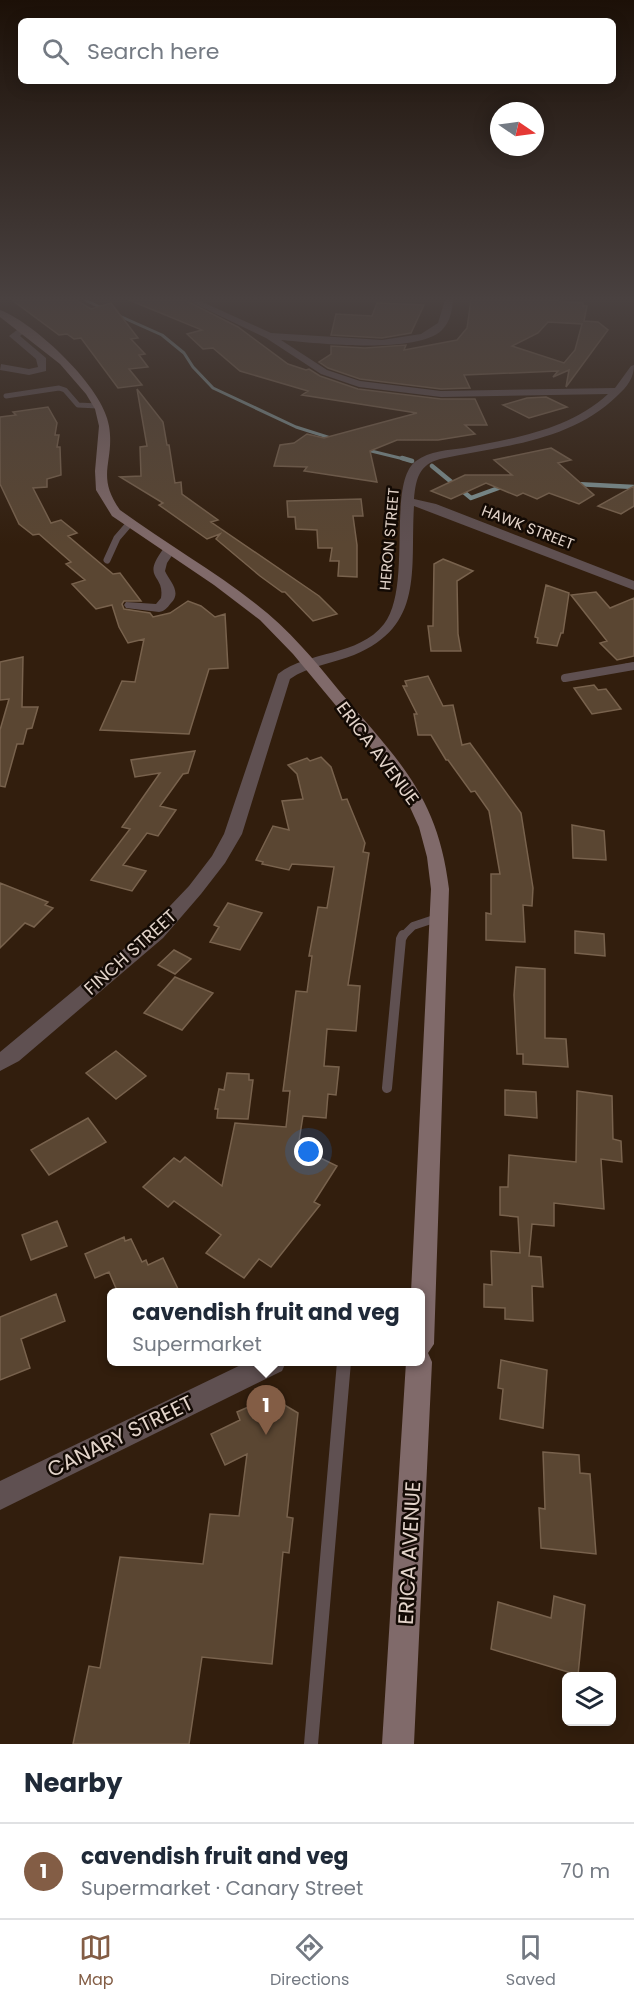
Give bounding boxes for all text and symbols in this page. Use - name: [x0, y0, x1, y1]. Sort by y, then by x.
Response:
- search box: [18, 18, 616, 84]
- icon: search: [39, 35, 72, 68]
- text: Search here: [87, 36, 220, 67]
- north arrow: [490, 102, 544, 156]
- street label: HERON STREET: [374, 487, 404, 591]
- street label: HAWK STREET: [479, 500, 577, 554]
- street label: ERICA AVENUE: [331, 696, 425, 810]
- street label: FINCH STREET: [78, 903, 182, 1000]
- your location: [294, 1137, 323, 1166]
- popup: [107, 1288, 425, 1366]
- text: cavendish fruit and veg: [132, 1297, 400, 1328]
- text: Supermarket: [132, 1330, 262, 1358]
- pin: 1: [246, 1386, 286, 1435]
- street label: CANARY STREET: [42, 1388, 198, 1484]
- street label: ERICA AVENUE: [391, 1481, 427, 1625]
- map controls: [562, 1672, 616, 1726]
- button: layers: [562, 1672, 616, 1726]
- text: Nearby: [24, 1765, 122, 1801]
- text: cavendish fruit and veg: [81, 1841, 348, 1872]
- text: 1: [40, 1857, 47, 1885]
- text: 70 m: [561, 1857, 610, 1885]
- text: Supermarket · Canary Street: [81, 1874, 363, 1902]
- tab: Map: [78, 1931, 114, 1992]
- tab: Directions: [270, 1931, 349, 1992]
- tab: Saved: [506, 1931, 556, 1992]

